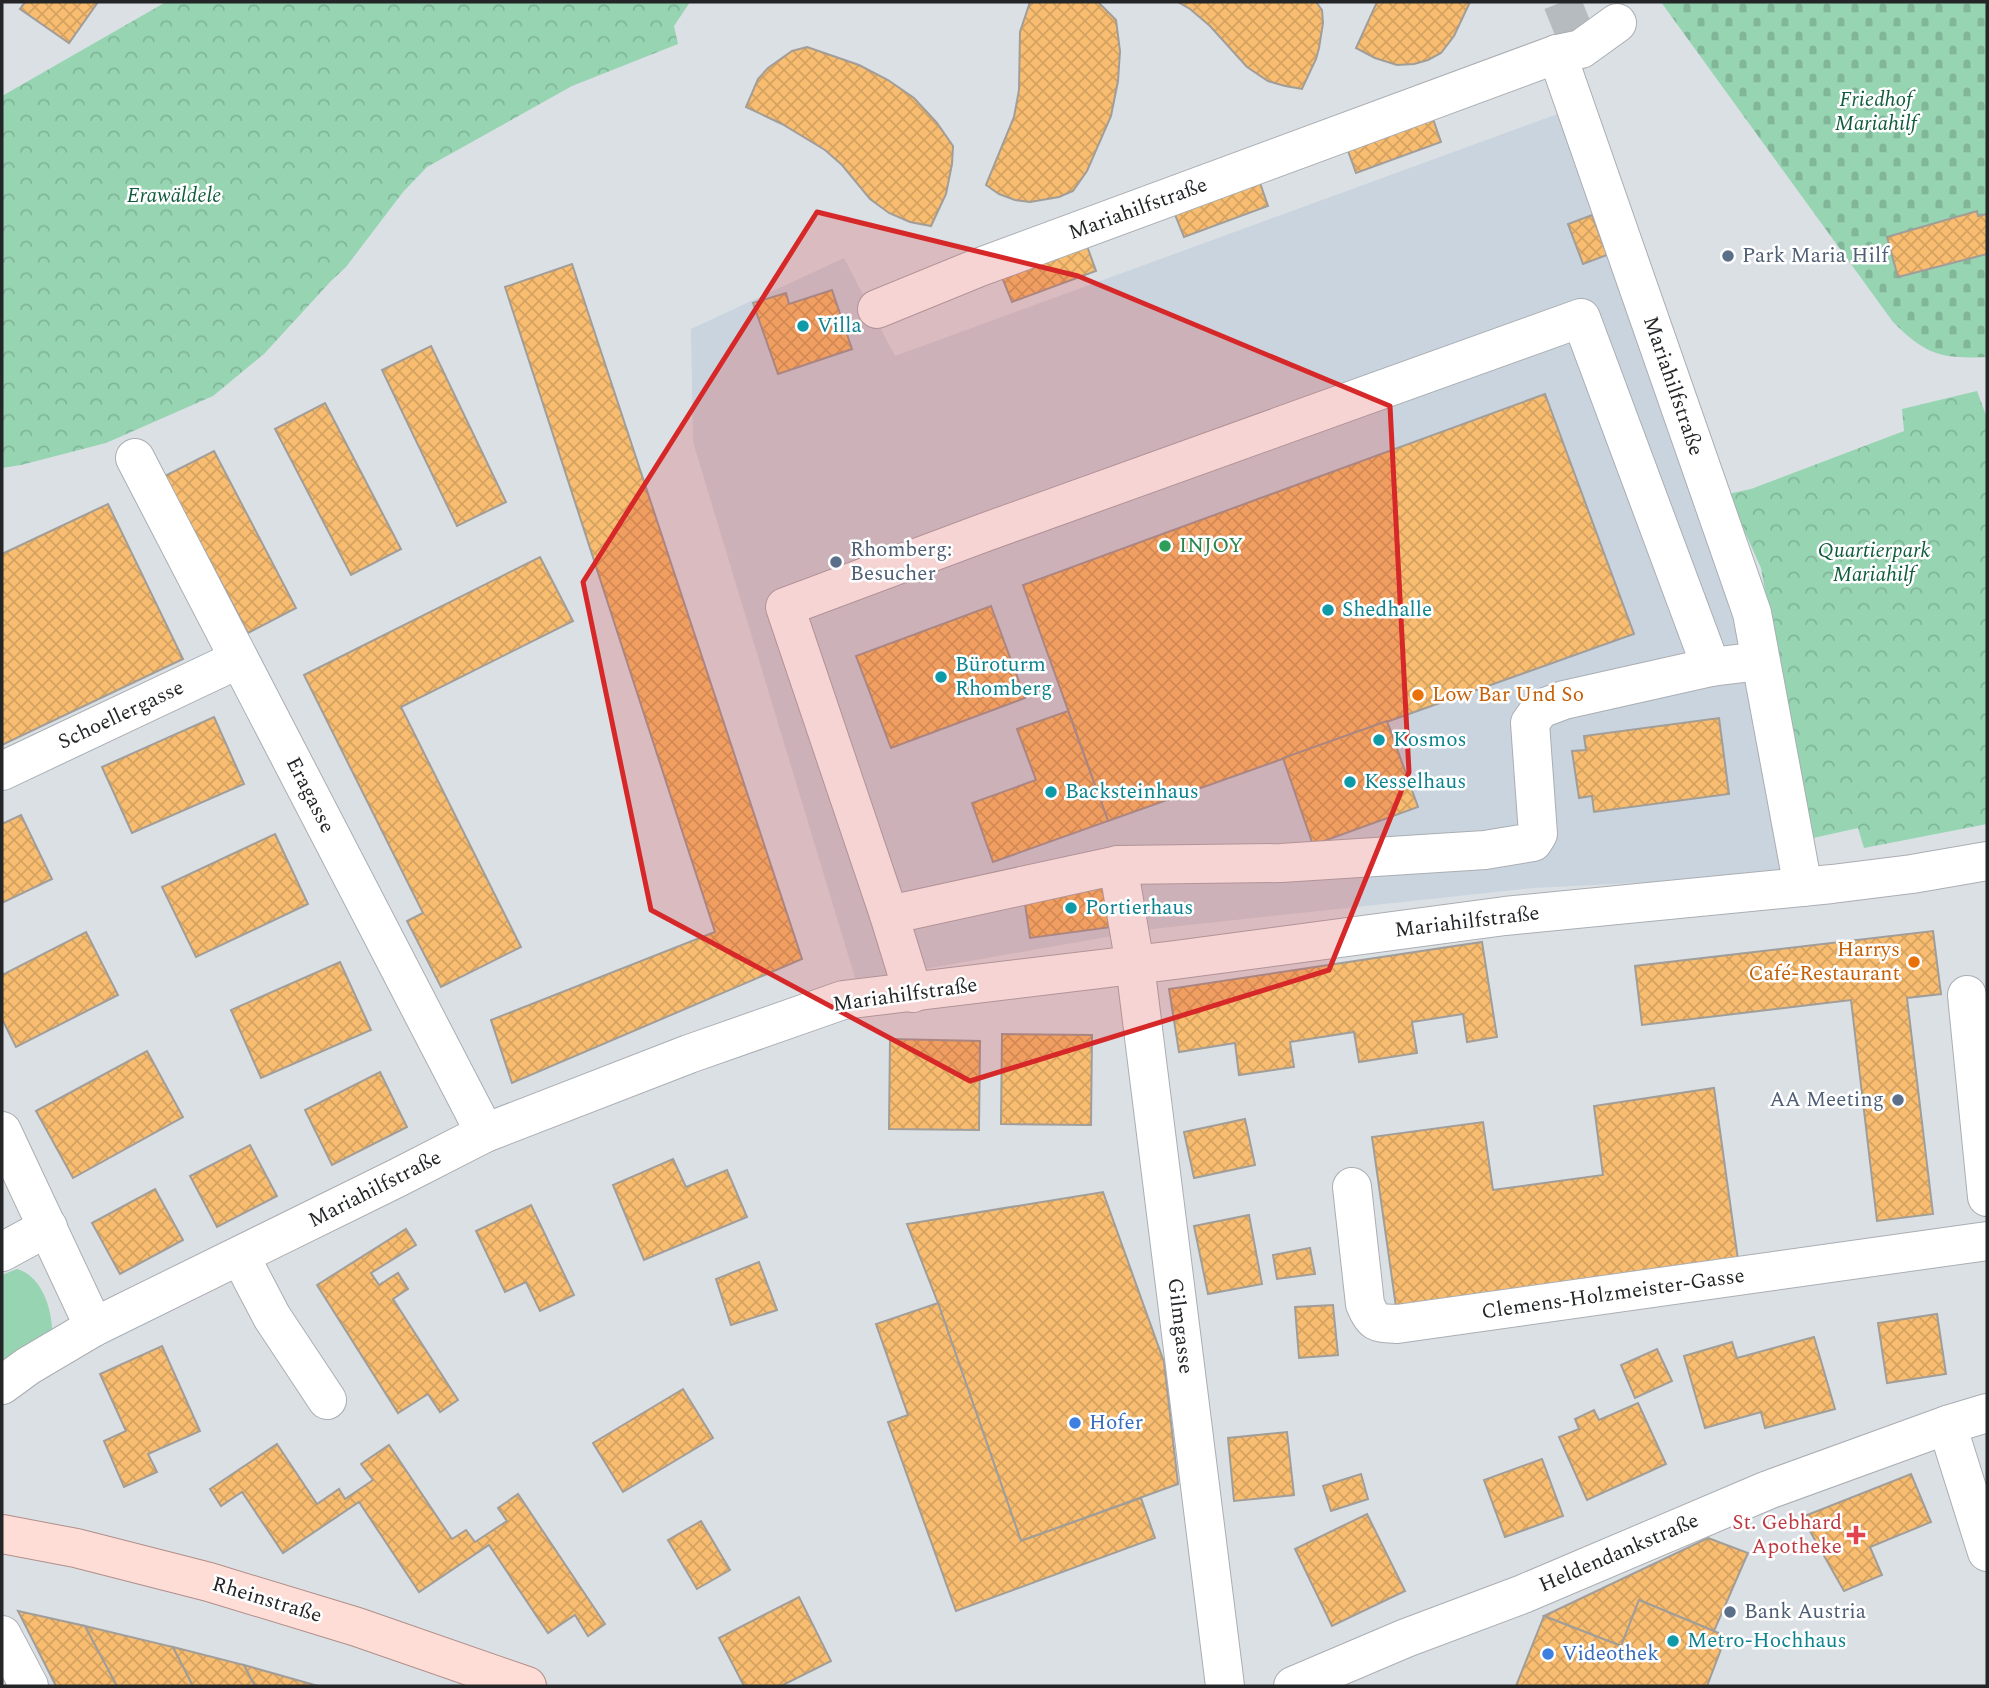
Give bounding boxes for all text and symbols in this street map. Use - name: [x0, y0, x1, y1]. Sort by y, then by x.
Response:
- park label: Friedhof Mariahilf: [1835, 84, 1921, 140]
- street label: Mariahilfstraße: [1064, 169, 1212, 249]
- park label: Erawäldele: [127, 180, 221, 212]
- place label: Park Maria Hilf: [1742, 240, 1890, 272]
- marker: Park Maria Hilf: [1720, 248, 1736, 264]
- place label: Villa: [817, 310, 862, 342]
- street label: Mariahilfstraße: [1634, 312, 1712, 460]
- marker: Villa: [795, 318, 811, 334]
- place label: INJOY: [1179, 530, 1243, 562]
- place label: Rhomberg: Besucher: [850, 534, 952, 590]
- park label: Quartierpark Mariahilf: [1818, 535, 1930, 591]
- marker: INJOY: [1157, 538, 1173, 554]
- marker: Rhomberg: Besucher: [828, 554, 844, 570]
- place label: Shedhalle: [1342, 594, 1432, 626]
- marker: Shedhalle: [1320, 602, 1336, 618]
- place label: Büroturm Rhomberg: [955, 649, 1052, 705]
- marker: Büroturm Rhomberg: [933, 669, 949, 685]
- street label: Schoellergasse: [53, 672, 189, 758]
- place label: Low Bar Und So: [1432, 679, 1584, 711]
- marker: Low Bar Und So: [1410, 687, 1426, 703]
- place label: Kosmos: [1393, 724, 1467, 756]
- marker: Kosmos: [1371, 732, 1387, 748]
- street label: Eragasse: [277, 751, 343, 839]
- place label: Kesselhaus: [1364, 766, 1466, 798]
- marker: Kesselhaus: [1342, 774, 1358, 790]
- place label: Backsteinhaus: [1065, 776, 1199, 808]
- marker: Backsteinhaus: [1043, 784, 1059, 800]
- place label: Portierhaus: [1085, 892, 1193, 924]
- street label: Mariahilfstraße: [1393, 897, 1541, 947]
- marker: Portierhaus: [1063, 900, 1079, 916]
- place label: Harrys Café-Restaurant: [1748, 934, 1900, 990]
- marker: Harrys Café-Restaurant: [1906, 954, 1922, 970]
- street label: Mariahilfstraße: [831, 969, 979, 1021]
- place label: AA Meeting: [1770, 1084, 1884, 1116]
- marker: AA Meeting: [1890, 1092, 1906, 1108]
- street label: Mariahilfstraße: [303, 1142, 447, 1236]
- street label: Clemens-Holzmeister-Gasse: [1479, 1260, 1747, 1328]
- street label: Gilmgasse: [1158, 1276, 1202, 1376]
- place label: Hofer: [1089, 1407, 1143, 1439]
- marker: Hofer: [1067, 1415, 1083, 1431]
- street label: Heldendankstraße: [1534, 1505, 1704, 1601]
- place label: St. Gebhard Apotheke: [1732, 1507, 1842, 1563]
- marker: St. Gebhard Apotheke: [1848, 1527, 1864, 1543]
- street label: Rheinstraße: [208, 1568, 326, 1632]
- place label: Bank Austria: [1744, 1596, 1867, 1628]
- marker: Bank Austria: [1722, 1604, 1738, 1620]
- place label: Metro-Hochhaus: [1687, 1625, 1847, 1657]
- marker: Metro-Hochhaus: [1665, 1633, 1681, 1649]
- place label: Videothek: [1562, 1638, 1659, 1670]
- marker: Videothek: [1540, 1646, 1556, 1662]

